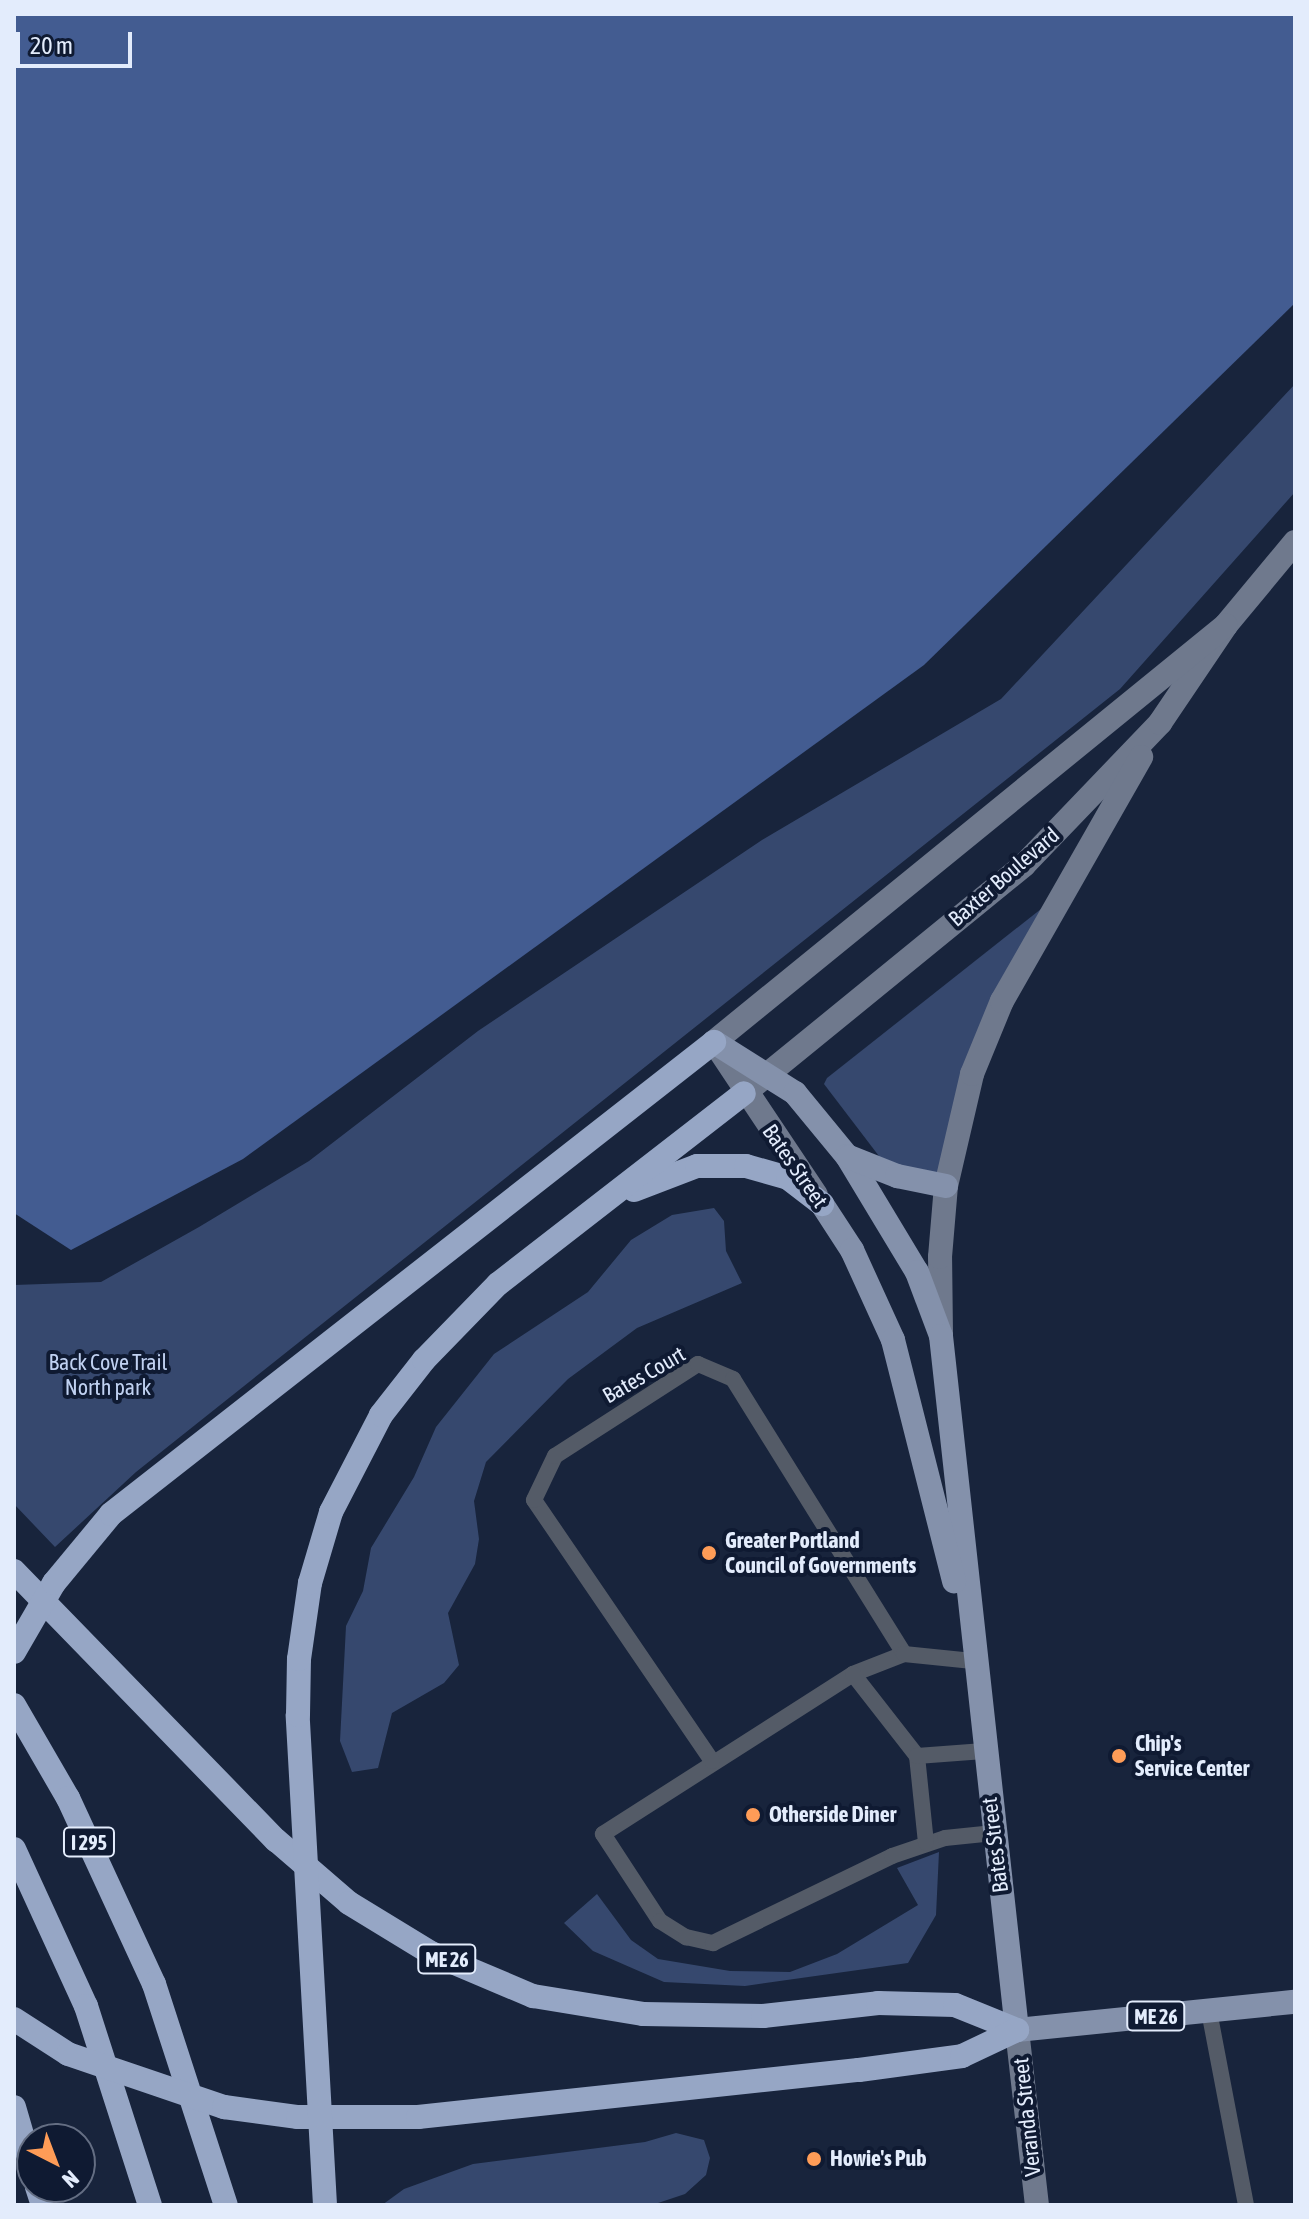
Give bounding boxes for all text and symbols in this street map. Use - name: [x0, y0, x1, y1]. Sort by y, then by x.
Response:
- scale bar: [20, 16, 136, 66]
- text: 20 m: [30, 32, 73, 59]
- street label: Baxter Boulevard: [943, 822, 1065, 932]
- street label: Bates Street: [757, 1119, 833, 1213]
- street label: Bates Court: [598, 1341, 690, 1409]
- park label: Back Cove Trail North park: [49, 1349, 167, 1400]
- place label: Greater Portland Council of Governments: [725, 1527, 916, 1578]
- marker: Greater Portland Council of Governments: [700, 1544, 718, 1562]
- place label: Chip's Service Center: [1135, 1730, 1249, 1782]
- marker: Chip's Service Center: [1110, 1747, 1128, 1765]
- street label: Bates Street: [976, 1796, 1014, 1894]
- place label: Otherside Diner: [769, 1802, 896, 1828]
- marker: Otherside Diner: [744, 1806, 762, 1824]
- road number: I 295: [61, 1826, 117, 1858]
- road number: ME 26: [417, 1943, 477, 1975]
- road number: ME 26: [1126, 2000, 1186, 2032]
- street label: Veranda Street: [1008, 2056, 1046, 2178]
- north arrow: [16, 2123, 96, 2203]
- place label: Howie's Pub: [830, 2146, 927, 2172]
- marker: Howie's Pub: [805, 2150, 823, 2168]
- text: N: [57, 2165, 84, 2193]

